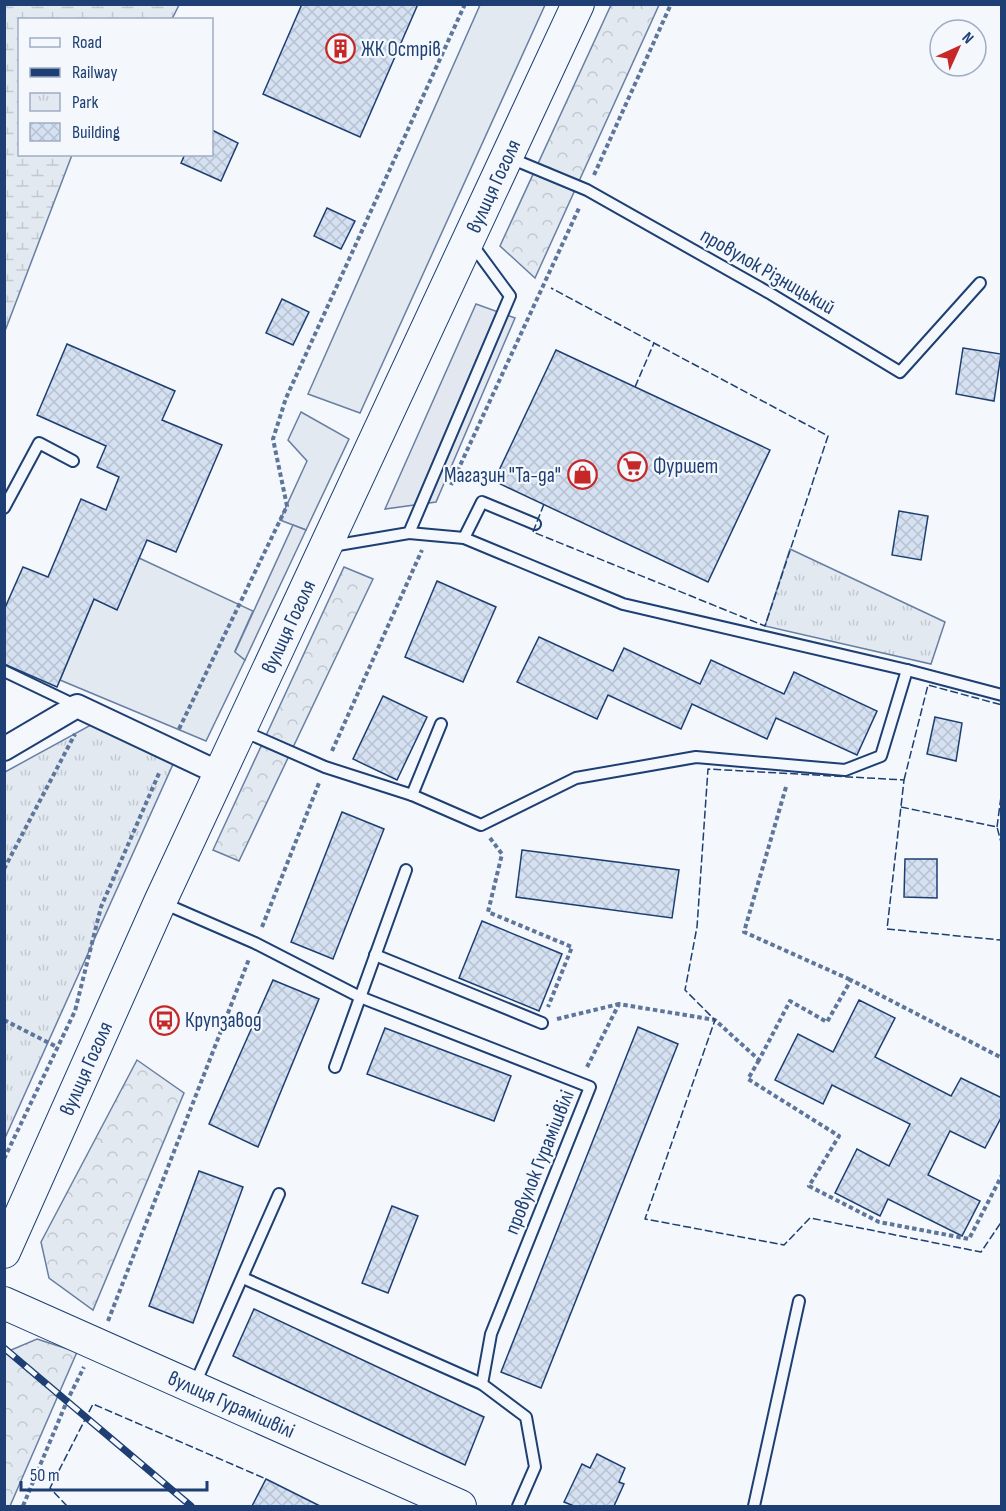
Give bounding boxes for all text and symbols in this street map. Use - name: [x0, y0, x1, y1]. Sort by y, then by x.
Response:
- legend: [18, 18, 213, 156]
- north arrow: [928, 18, 988, 78]
- text: N: [958, 29, 977, 48]
- text: Road: [72, 32, 102, 53]
- building icon: ЖК Острів: [324, 33, 356, 65]
- place label: ЖК Острів: [361, 37, 441, 62]
- text: Railway: [72, 62, 117, 83]
- text: Park: [72, 92, 98, 113]
- text: Building: [72, 122, 120, 143]
- street label: вулиця Гоголя: [461, 135, 526, 237]
- street label: провулок Різницький: [696, 223, 839, 320]
- supermarket icon: Фуршет: [616, 450, 648, 482]
- place label: Фуршет: [653, 454, 718, 479]
- shop icon: Магазин "Та-да": [566, 459, 598, 491]
- place label: Магазин "Та-да": [444, 463, 561, 488]
- street label: вулиця Гоголя: [256, 576, 321, 678]
- bus stop icon: Крупзавод: [148, 1004, 180, 1036]
- place label: Крупзавод: [185, 1008, 262, 1033]
- street label: вулиця Гоголя: [54, 1018, 118, 1120]
- street label: провулок Гурамішвілі: [499, 1086, 580, 1238]
- street label: вулиця Гурамішвілі: [164, 1366, 299, 1444]
- scale bar: [21, 1454, 207, 1492]
- text: 50 m: [30, 1465, 60, 1486]

